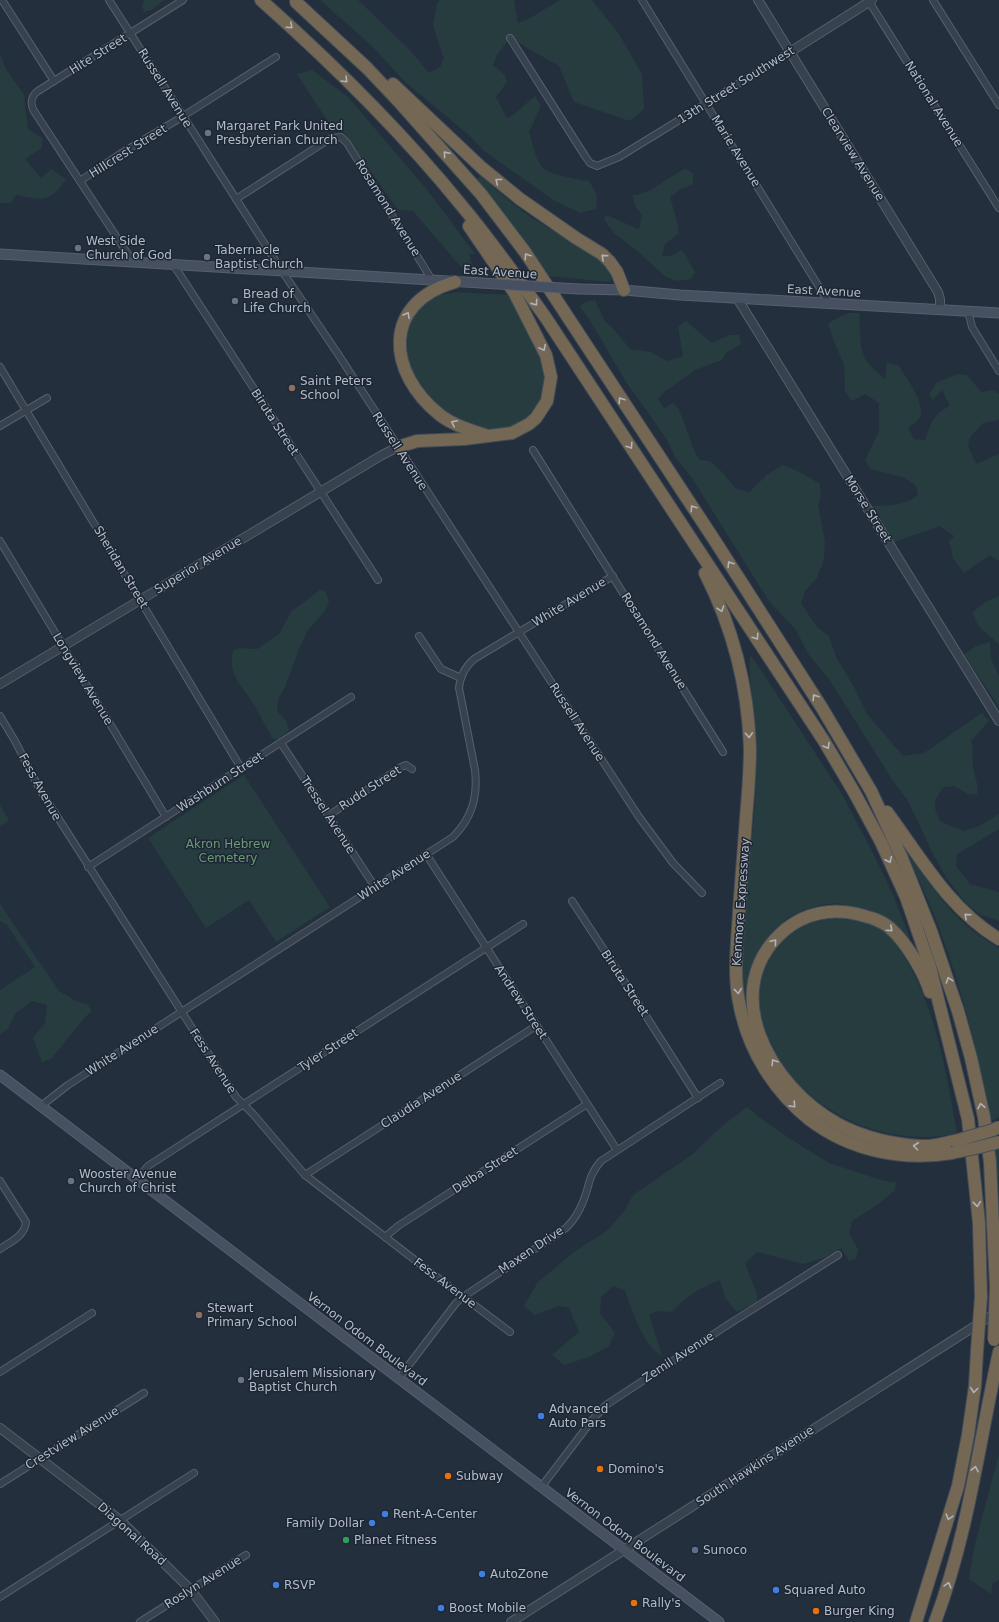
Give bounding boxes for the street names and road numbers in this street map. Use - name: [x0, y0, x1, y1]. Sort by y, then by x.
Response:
- street label: Hite Street: [67, 31, 129, 77]
- street label: 13th Street Southwest: [675, 43, 797, 127]
- street label: Russell Avenue: [135, 46, 195, 130]
- street label: National Avenue: [902, 59, 966, 149]
- street label: Clearview Avenue: [819, 105, 887, 203]
- street label: Marie Avenue: [708, 113, 764, 189]
- street label: Hillcrest Street: [87, 121, 170, 180]
- street label: Rosamond Avenue: [353, 157, 423, 259]
- street label: East Avenue: [462, 262, 538, 282]
- street label: East Avenue: [787, 282, 861, 300]
- street label: Biruta Street: [248, 386, 302, 458]
- street label: Russell Avenue: [370, 409, 430, 493]
- street label: Morse Street: [842, 473, 894, 545]
- street label: Sheridan Street: [91, 523, 151, 611]
- street label: Superior Avenue: [152, 533, 244, 597]
- street label: White Avenue: [530, 575, 608, 629]
- street label: Rosamond Avenue: [619, 590, 689, 692]
- street label: Longview Avenue: [50, 630, 116, 728]
- street label: Russell Avenue: [547, 680, 607, 764]
- street label: Washburn Street: [174, 749, 266, 815]
- street label: Fess Avenue: [16, 751, 64, 823]
- street label: Rudd Street: [336, 763, 404, 813]
- street label: Tressel Avenue: [297, 773, 358, 856]
- street label: Kenmore Expressway: [730, 838, 752, 966]
- street label: White Avenue: [355, 846, 433, 904]
- street label: Biruta Street: [598, 947, 652, 1019]
- street label: Andrew Street: [492, 962, 550, 1042]
- street label: White Avenue: [83, 1021, 161, 1079]
- street label: Tyler Street: [295, 1025, 361, 1075]
- street label: Fess Avenue: [187, 1026, 239, 1096]
- street label: Claudia Avenue: [378, 1069, 464, 1131]
- street label: Delba Street: [450, 1143, 521, 1196]
- street label: Maxen Drive: [496, 1223, 566, 1277]
- street label: Fess Avenue: [411, 1255, 479, 1311]
- street label: Vernon Odom Boulevard: [304, 1289, 430, 1389]
- street label: Zemil Avenue: [640, 1329, 716, 1385]
- street label: Crestview Avenue: [23, 1404, 121, 1472]
- street label: South Hawkins Avenue: [694, 1423, 816, 1509]
- street label: Vernon Odom Boulevard: [562, 1485, 688, 1585]
- street label: Diagonal Road: [95, 1500, 169, 1568]
- street label: Roslyn Avenue: [162, 1553, 244, 1611]

